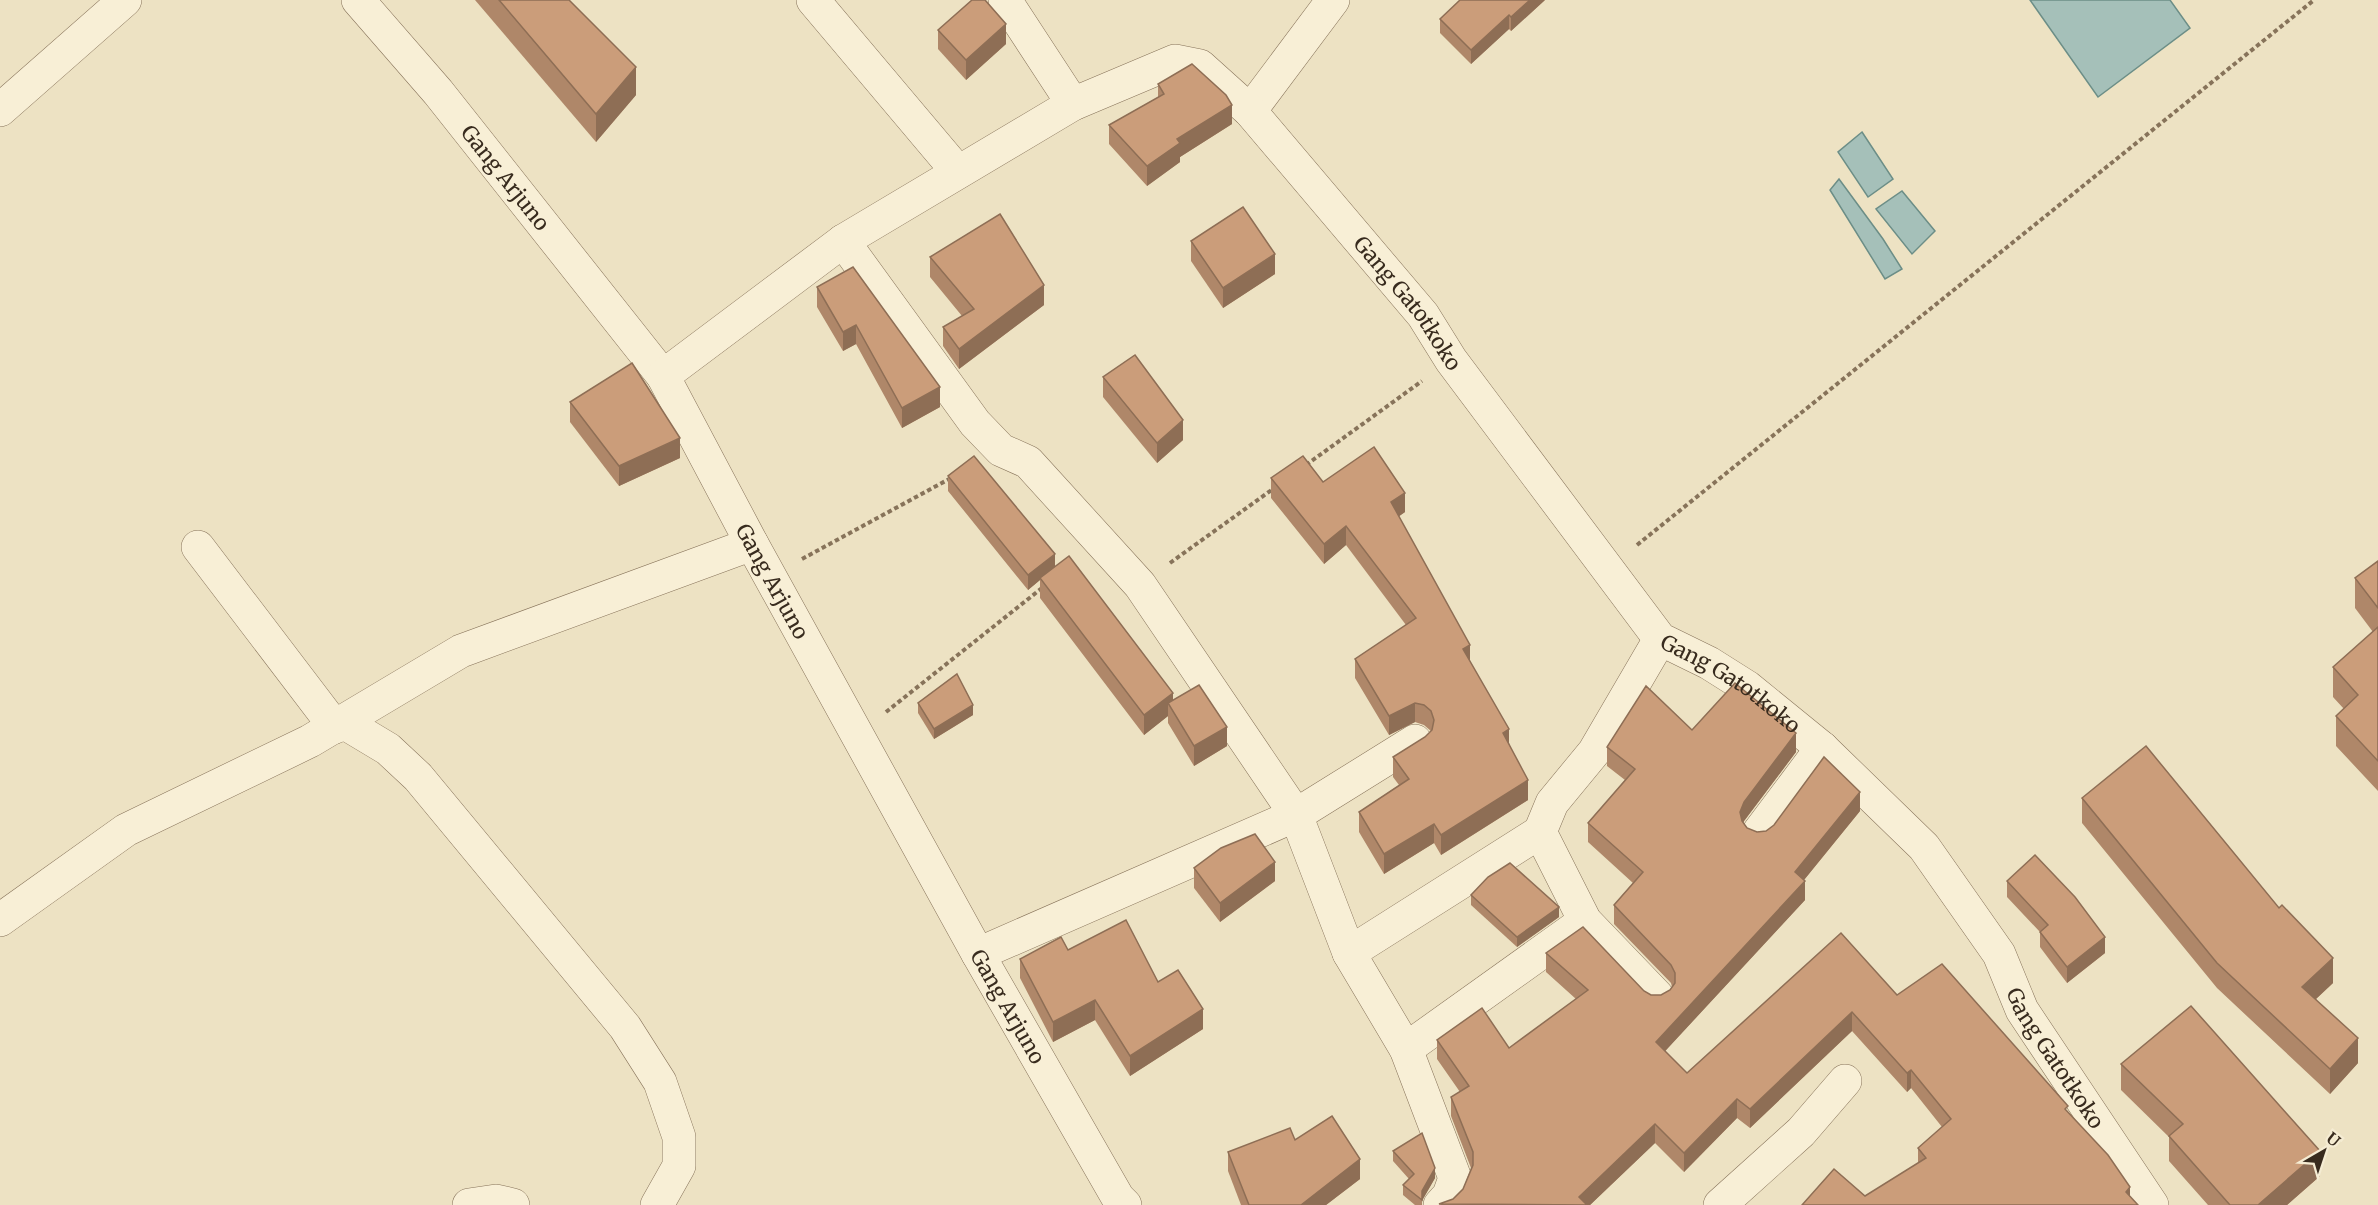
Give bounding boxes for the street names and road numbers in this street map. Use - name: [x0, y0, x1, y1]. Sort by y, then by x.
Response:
- street label: Gang Arjuno: [456, 119, 556, 236]
- street label: Gang Gatotkoko: [1348, 230, 1467, 376]
- street label: Gang Arjuno: [730, 519, 815, 644]
- street label: Gang Gatotkoko: [1656, 628, 1806, 739]
- street label: Gang Arjuno: [965, 944, 1052, 1069]
- street label: Gang Gatotkoko: [2001, 984, 2111, 1133]

